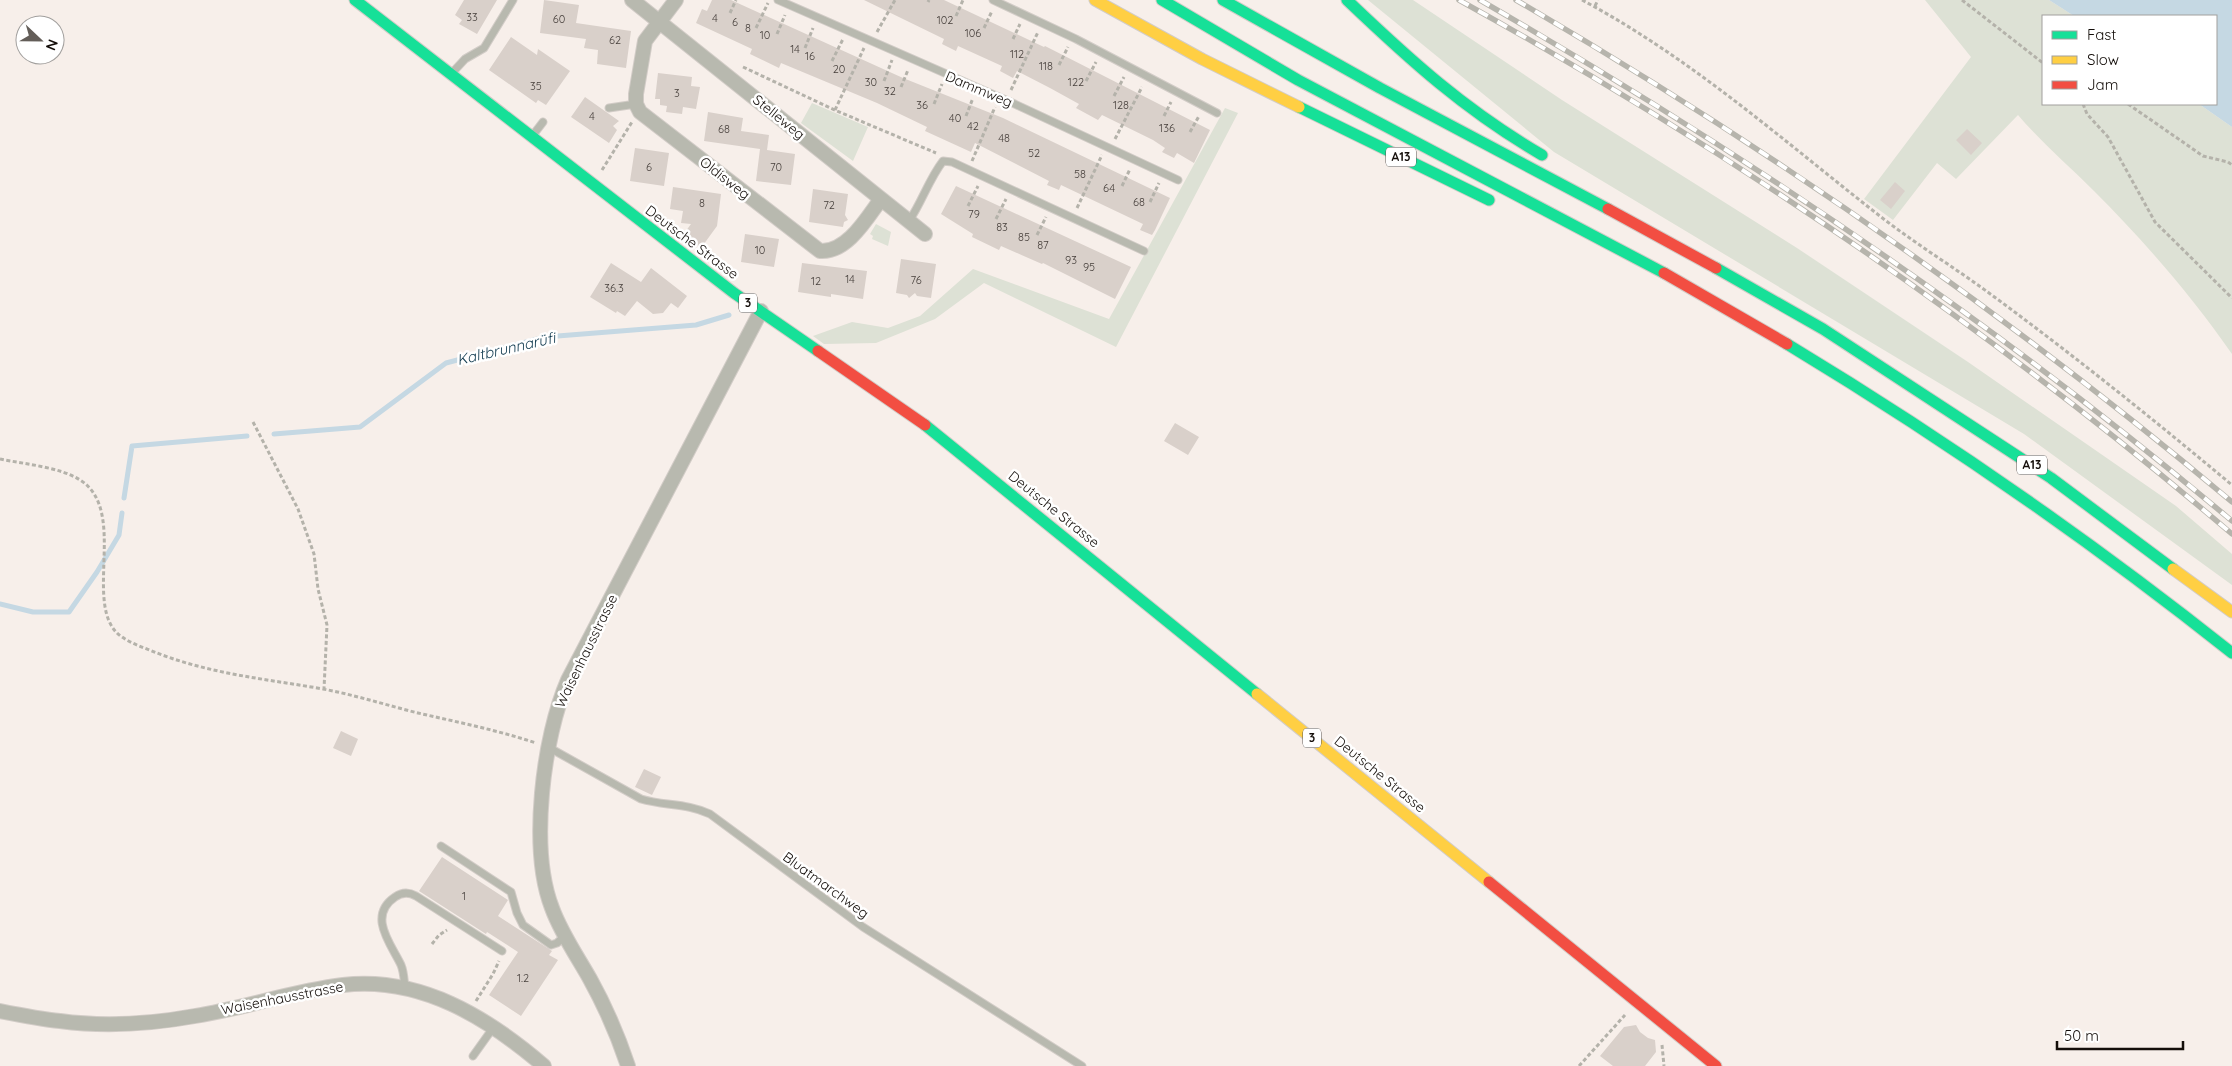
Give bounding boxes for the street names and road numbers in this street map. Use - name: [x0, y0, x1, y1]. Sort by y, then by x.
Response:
- street label: Dammweg: [943, 67, 1015, 111]
- street label: Stelleweg: [749, 91, 809, 143]
- road number: A13: [1386, 148, 1416, 166]
- street label: Oldisweg: [696, 153, 754, 203]
- street label: Deutsche Strasse: [642, 201, 742, 283]
- road number: 3: [739, 294, 757, 312]
- road number: A13: [2017, 456, 2047, 474]
- street label: Deutsche Strasse: [1005, 467, 1103, 551]
- street label: Waisenhausstrasse: [551, 591, 621, 711]
- road number: 3: [1303, 728, 1321, 748]
- street label: Deutsche Strasse: [1331, 732, 1429, 816]
- street label: Bluatmarchweg: [779, 848, 873, 922]
- street label: Waisenhausstrasse: [219, 977, 345, 1019]

